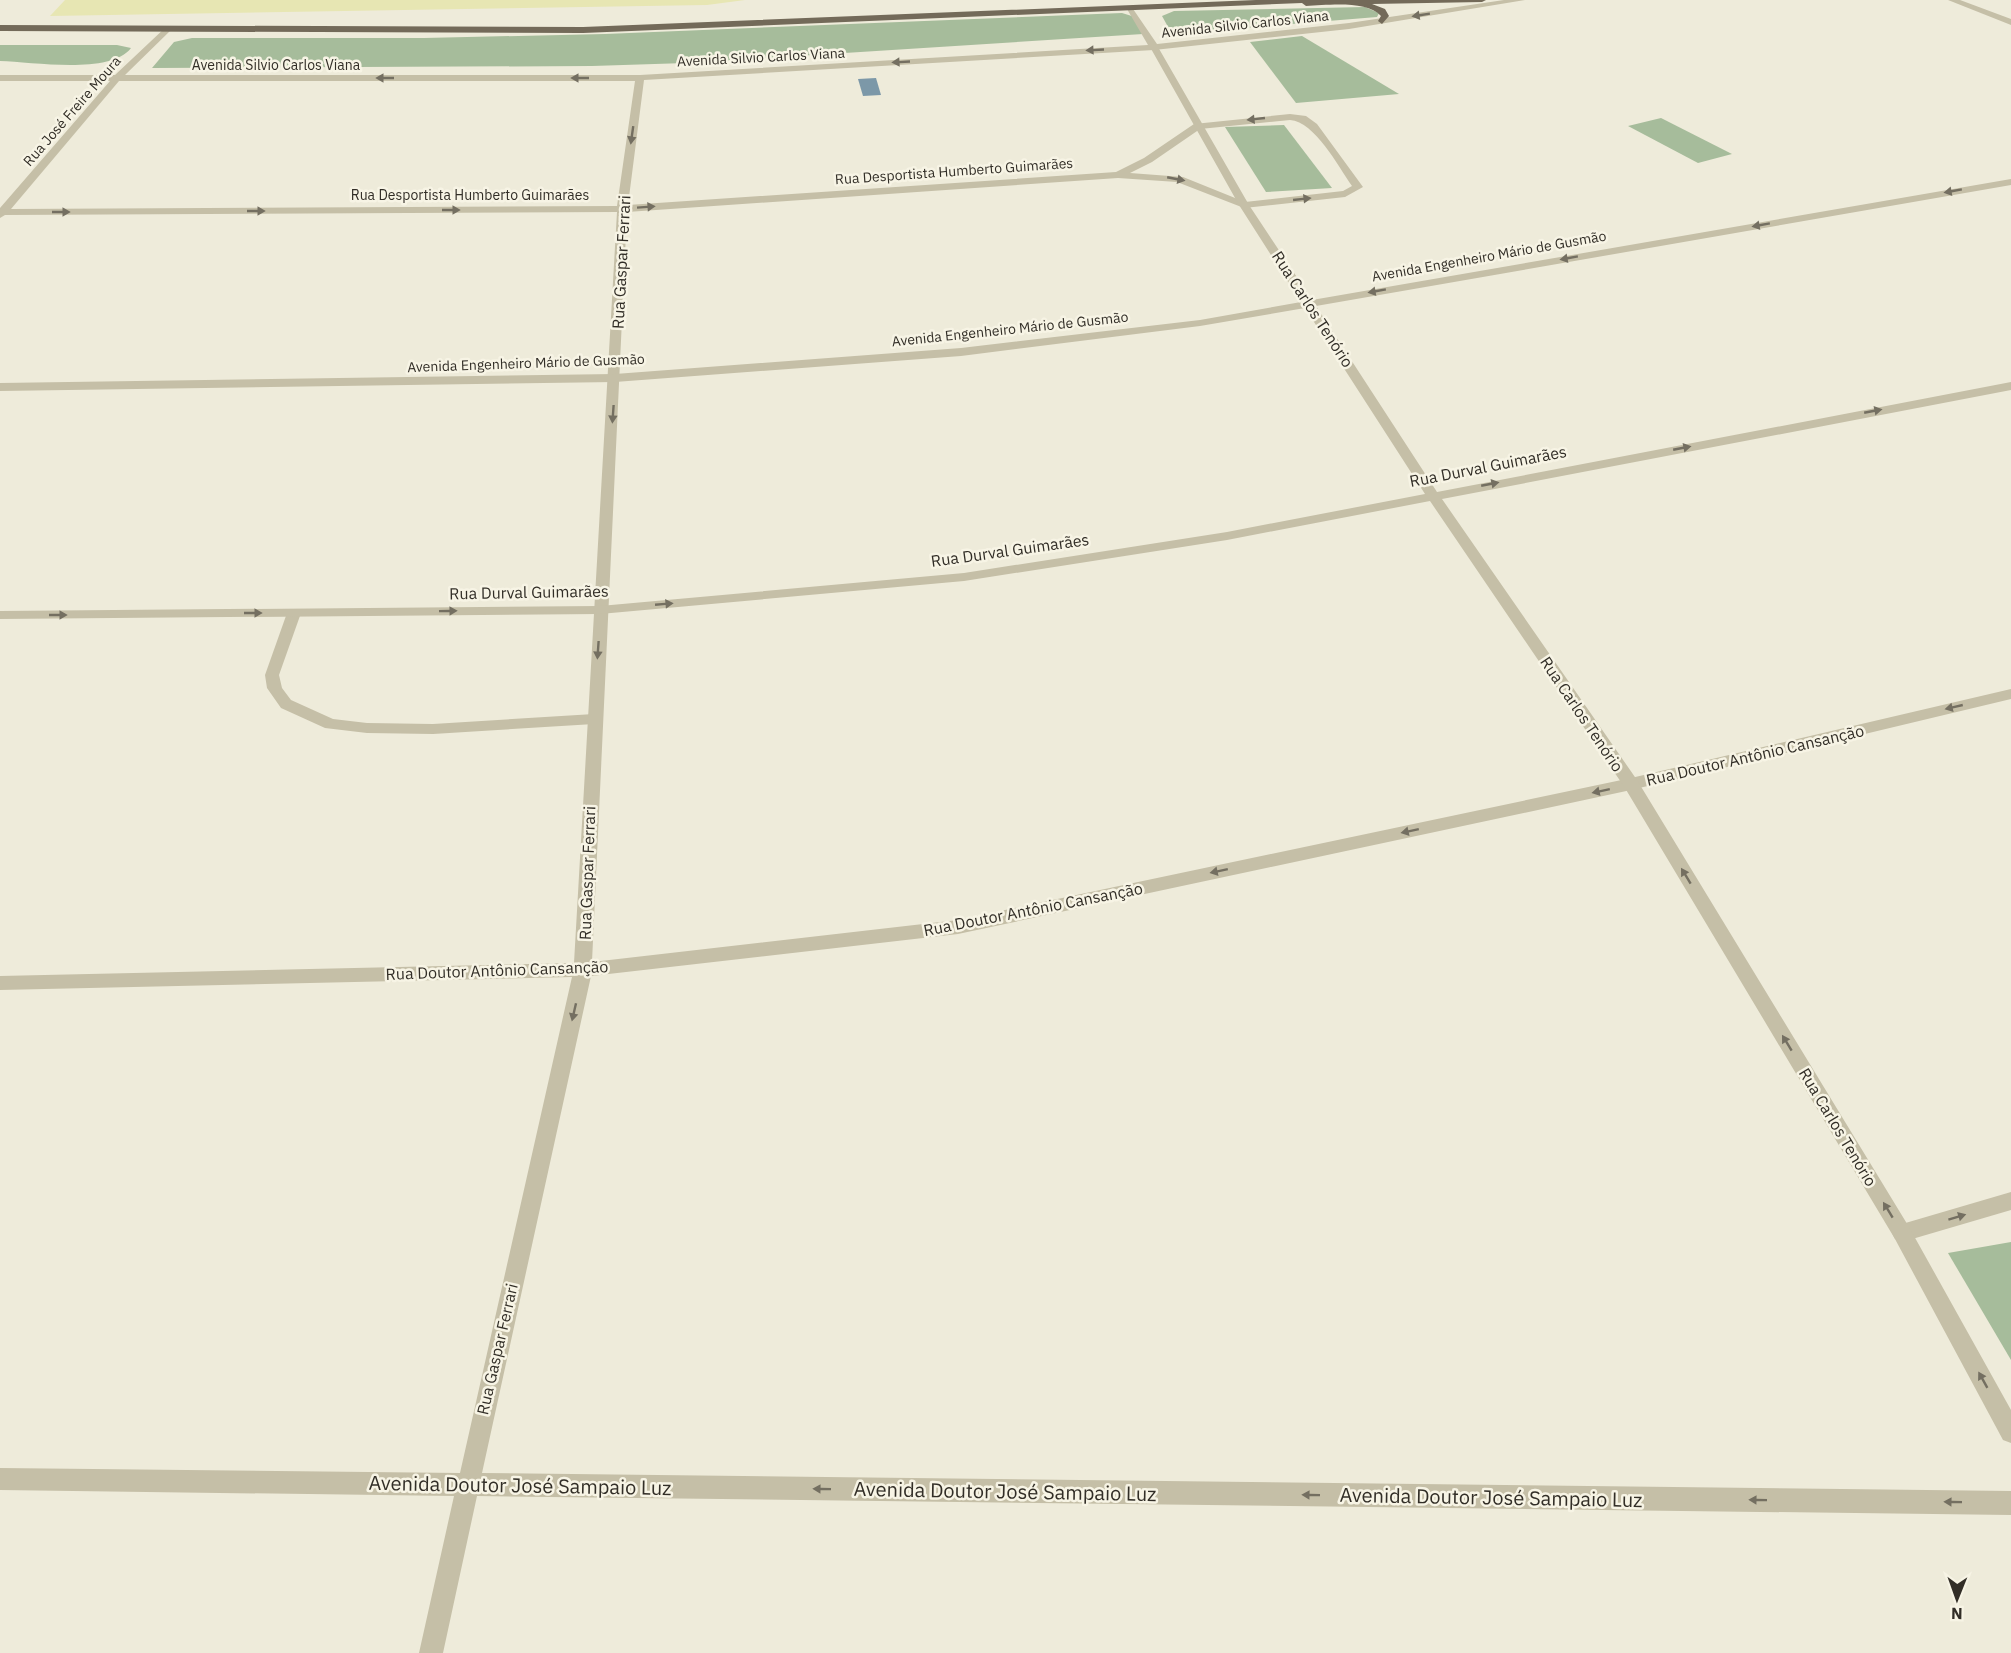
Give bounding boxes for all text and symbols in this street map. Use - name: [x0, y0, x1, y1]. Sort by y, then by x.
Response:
- street label: Avenida Silvio Carlos Viana: [1160, 6, 1330, 42]
- one-way arrow: [1412, 11, 1431, 20]
- street label: Avenida Silvio Carlos Viana: [676, 44, 846, 70]
- one-way arrow: [1086, 46, 1105, 55]
- street label: Rua José Freire Moura: [19, 52, 125, 170]
- street label: Avenida Silvio Carlos Viana: [192, 56, 361, 74]
- one-way arrow: [891, 57, 910, 67]
- one-way arrow: [376, 73, 395, 83]
- one-way arrow: [571, 73, 590, 83]
- one-way arrow: [1246, 114, 1265, 124]
- one-way arrow: [627, 126, 636, 145]
- street label: Rua Desportista Humberto Guimarães: [834, 154, 1074, 188]
- one-way arrow: [1167, 175, 1186, 184]
- street label: Rua Desportista Humberto Guimarães: [351, 186, 589, 204]
- one-way arrow: [1944, 187, 1963, 196]
- one-way arrow: [1292, 194, 1311, 204]
- street label: Rua Gaspar Ferrari: [608, 195, 634, 329]
- one-way arrow: [636, 202, 655, 212]
- one-way arrow: [441, 205, 460, 215]
- one-way arrow: [246, 206, 265, 216]
- one-way arrow: [51, 207, 70, 217]
- one-way arrow: [1752, 220, 1771, 229]
- street label: Avenida Engenheiro Mário de Gusmão: [1370, 226, 1608, 286]
- street label: Rua Carlos Tenório: [1268, 247, 1358, 371]
- one-way arrow: [1559, 253, 1578, 262]
- one-way arrow: [1367, 287, 1386, 296]
- street label: Avenida Engenheiro Mário de Gusmão: [891, 308, 1129, 350]
- street label: Avenida Engenheiro Mário de Gusmão: [407, 350, 645, 376]
- one-way arrow: [608, 404, 617, 423]
- one-way arrow: [1864, 407, 1883, 416]
- street label: Rua Durval Guimarães: [1408, 441, 1568, 491]
- one-way arrow: [1672, 443, 1691, 452]
- one-way arrow: [1481, 479, 1500, 488]
- street label: Rua Durval Guimarães: [930, 529, 1090, 571]
- street label: Rua Durval Guimarães: [449, 581, 609, 603]
- one-way arrow: [655, 599, 674, 609]
- one-way arrow: [439, 606, 458, 616]
- one-way arrow: [244, 608, 263, 618]
- one-way arrow: [49, 610, 68, 620]
- one-way arrow: [593, 641, 603, 660]
- street label: Rua Carlos Tenório: [1536, 653, 1628, 775]
- one-way arrow: [1945, 703, 1963, 713]
- street label: Rua Doutor Antônio Cansanção: [1644, 720, 1866, 790]
- one-way arrow: [1591, 787, 1610, 796]
- street label: Rua Gaspar Ferrari: [575, 806, 599, 940]
- one-way arrow: [1400, 827, 1419, 836]
- one-way arrow: [1210, 867, 1229, 877]
- one-way arrow: [1681, 868, 1692, 884]
- street label: Rua Doutor Antônio Cansanção: [922, 878, 1144, 940]
- street label: Rua Doutor Antônio Cansanção: [385, 956, 609, 984]
- one-way arrow: [568, 1002, 578, 1021]
- one-way arrow: [1782, 1034, 1792, 1051]
- street label: Rua Carlos Tenório: [1795, 1064, 1881, 1190]
- one-way arrow: [1882, 1202, 1893, 1218]
- one-way arrow: [1948, 1212, 1966, 1221]
- street label: Rua Gaspar Ferrari: [472, 1281, 522, 1417]
- one-way arrow: [1978, 1372, 1988, 1389]
- street label: Avenida Doutor José Sampaio Luz: [368, 1469, 672, 1501]
- street label: Avenida Doutor José Sampaio Luz: [853, 1475, 1157, 1507]
- street label: Avenida Doutor José Sampaio Luz: [1339, 1481, 1643, 1513]
- one-way arrow: [812, 1484, 831, 1494]
- one-way arrow: [1301, 1490, 1320, 1499]
- one-way arrow: [1748, 1495, 1767, 1505]
- one-way arrow: [1943, 1497, 1962, 1507]
- north arrow: [1927, 1569, 1987, 1629]
- text: N: [1951, 1604, 1963, 1624]

